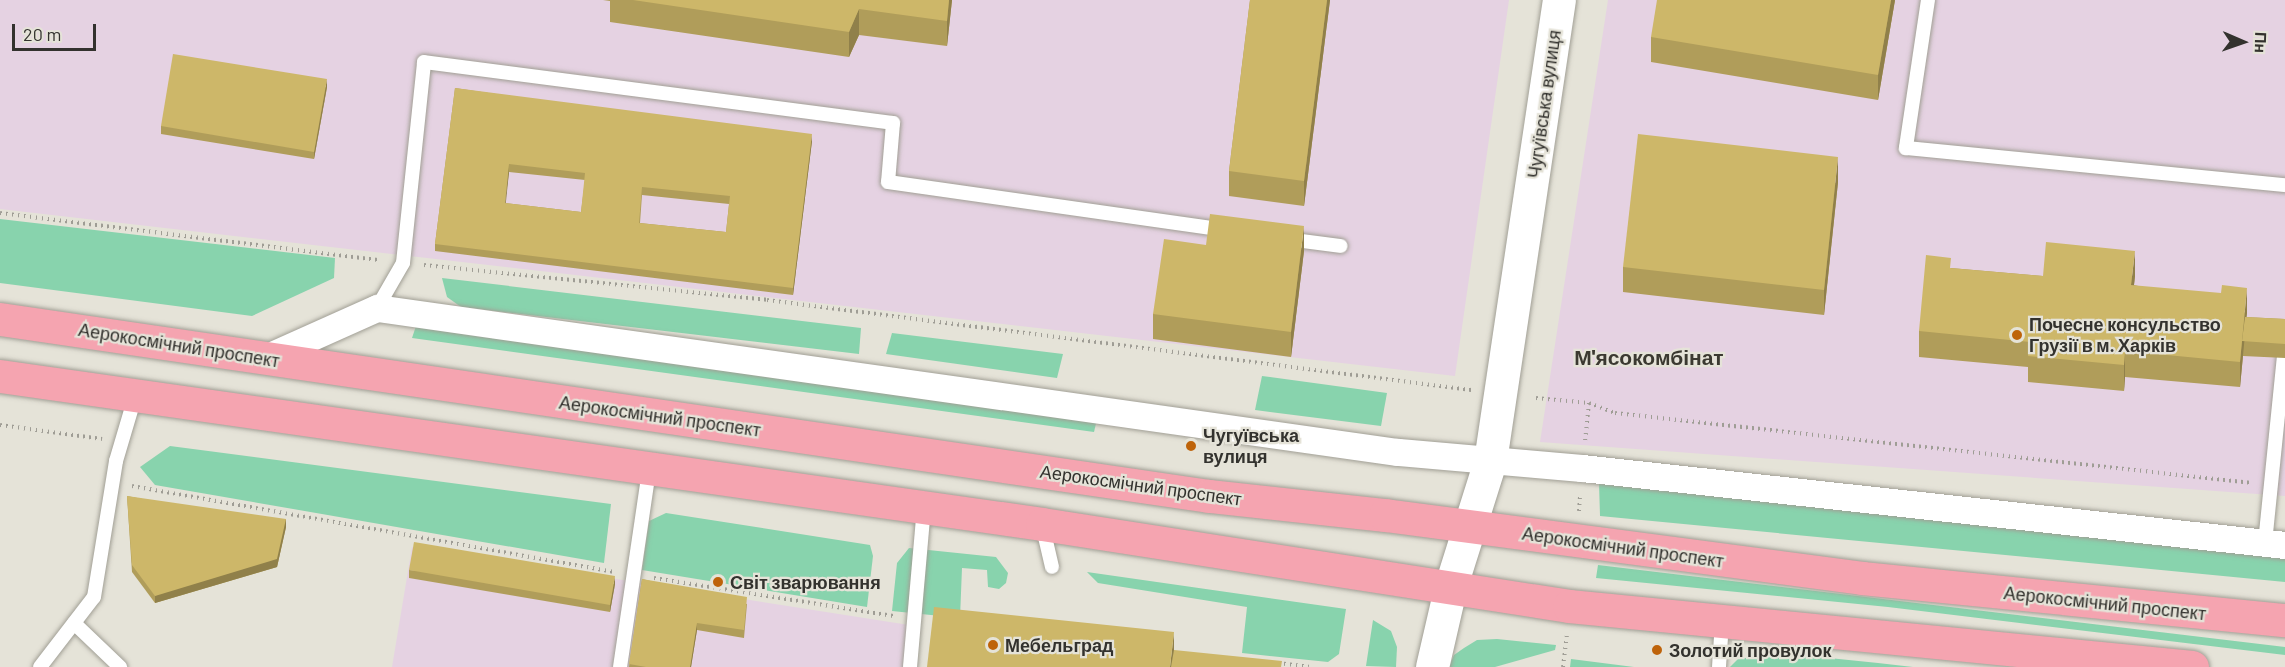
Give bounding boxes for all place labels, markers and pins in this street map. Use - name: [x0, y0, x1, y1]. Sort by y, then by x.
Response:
- place label: Почесне консульство Грузії в м. Харків: [2029, 314, 2221, 356]
- marker: Почесне консульство Грузії в м. Харків: [2010, 328, 2024, 342]
- place label: Чугуївська вулиця: [1203, 425, 1299, 468]
- marker: Чугуївська вулиця: [1184, 439, 1198, 453]
- place label: Світ зварювання: [730, 571, 881, 593]
- marker: Світ зварювання: [711, 575, 725, 589]
- place label: Мебельград: [1005, 634, 1113, 656]
- marker: Мебельград: [986, 638, 1000, 652]
- place label: Золотий провулок: [1669, 639, 1832, 661]
- marker: Золотий провулок: [1650, 643, 1664, 657]

